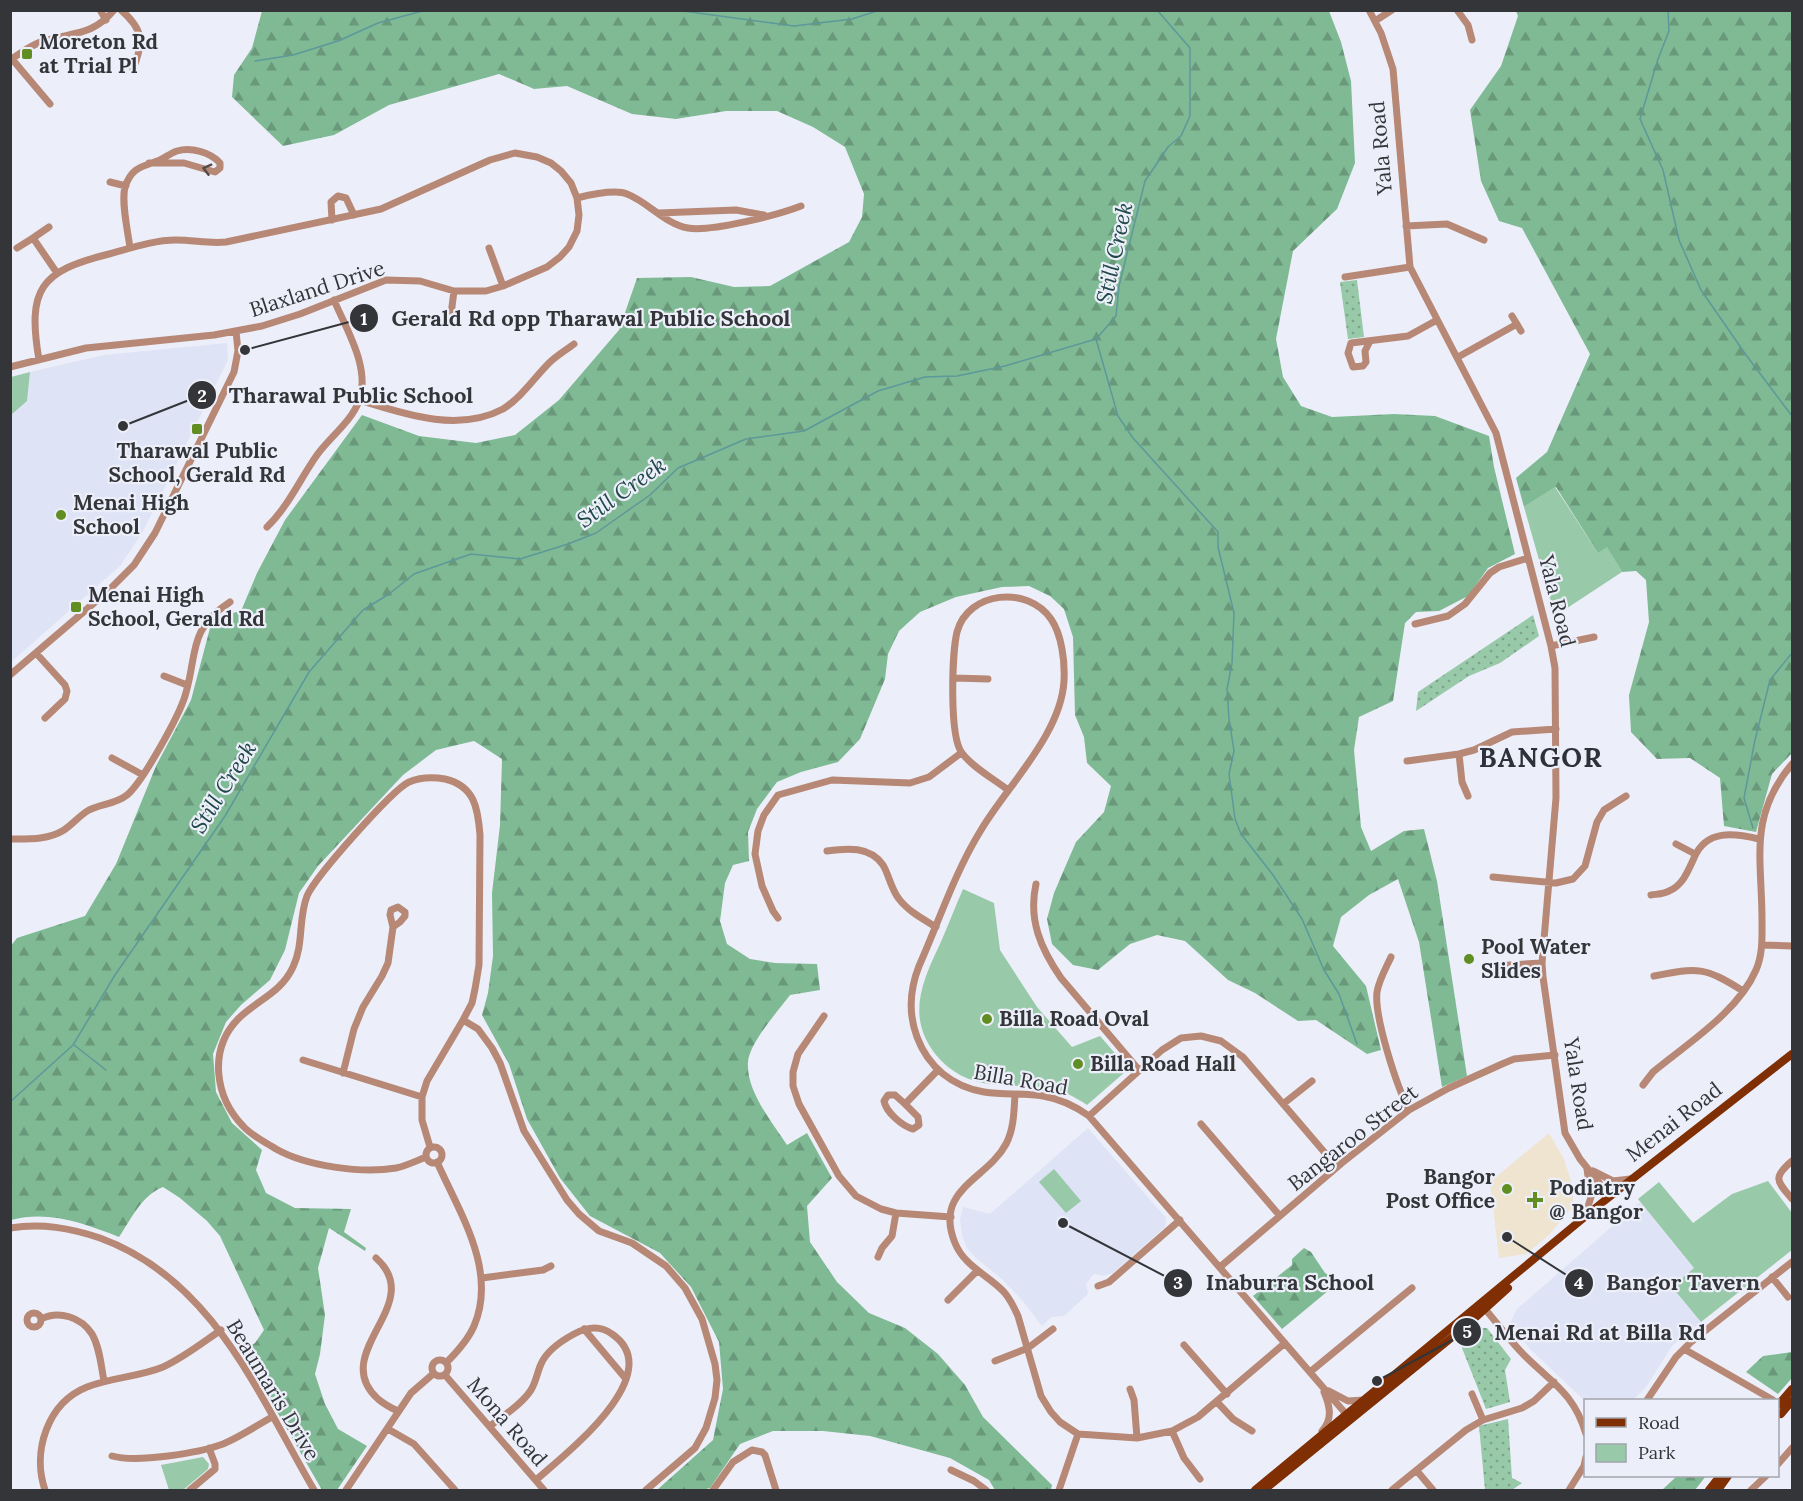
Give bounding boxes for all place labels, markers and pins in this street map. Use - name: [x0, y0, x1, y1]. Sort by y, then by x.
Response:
- place label: Moreton Rd at Trial Pl: [39, 28, 158, 79]
- marker: Moreton Rd at Trial Pl: [20, 47, 34, 61]
- callout: Gerald Rd opp Tharawal Public School: [349, 298, 802, 338]
- callout: Tharawal Public School: [187, 375, 485, 415]
- marker: Tharawal Public School, Gerald Rd: [190, 422, 204, 436]
- place label: Tharawal Public School, Gerald Rd: [109, 437, 285, 488]
- place label: Menai High School: [73, 489, 189, 540]
- marker: Menai High School: [54, 508, 68, 522]
- place label: Menai High School, Gerald Rd: [88, 581, 265, 632]
- marker: Menai High School, Gerald Rd: [69, 600, 83, 614]
- place label: Pool Water Slides: [1481, 933, 1591, 984]
- marker: Pool Water Slides: [1462, 952, 1476, 966]
- place label: Billa Road Oval: [999, 1005, 1150, 1032]
- marker: Billa Road Oval: [980, 1012, 994, 1026]
- place label: Billa Road Hall: [1090, 1050, 1236, 1077]
- marker: Billa Road Hall: [1071, 1057, 1085, 1071]
- place label: Bangor Post Office: [1386, 1163, 1495, 1214]
- place label: Podiatry @ Bangor: [1549, 1174, 1643, 1225]
- marker: Bangor Post Office: [1500, 1182, 1514, 1196]
- marker: Podiatry @ Bangor: [1526, 1191, 1544, 1209]
- callout: Inaburra School: [1163, 1263, 1386, 1303]
- callout: Bangor Tavern: [1564, 1263, 1772, 1303]
- callout: Menai Rd at Billa Rd: [1452, 1312, 1718, 1352]

